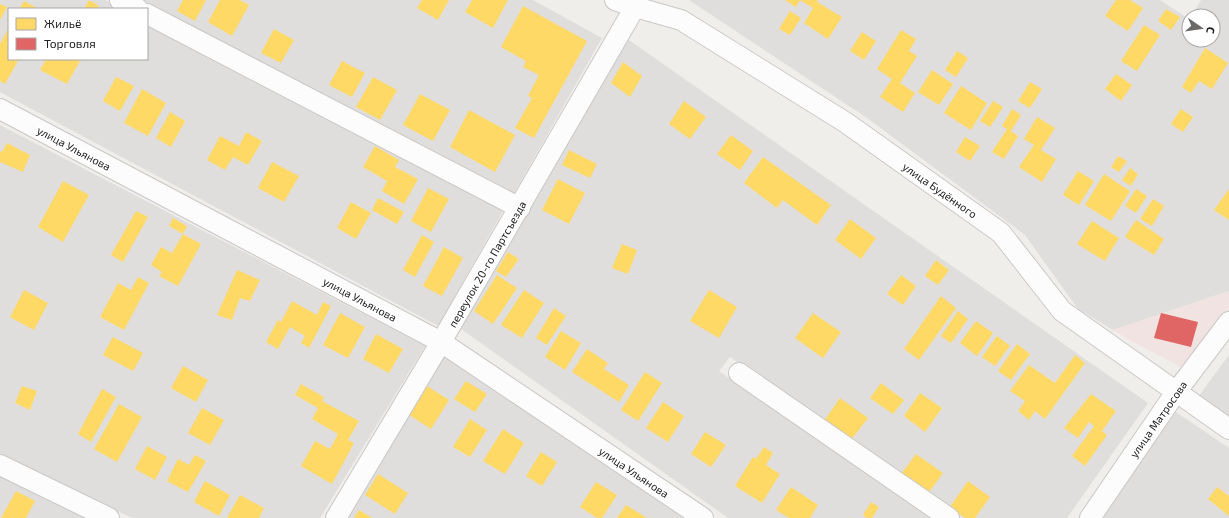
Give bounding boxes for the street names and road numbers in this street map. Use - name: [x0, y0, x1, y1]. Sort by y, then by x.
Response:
- street label: улица Ульянова: [35, 123, 113, 174]
- street label: улица Будённого: [900, 159, 980, 221]
- street label: переулок 20-го Партсъезда: [445, 199, 529, 330]
- street label: улица Ульянова: [321, 274, 399, 325]
- street label: улица Матросова: [1127, 378, 1190, 460]
- street label: улица Ульянова: [596, 444, 671, 501]

